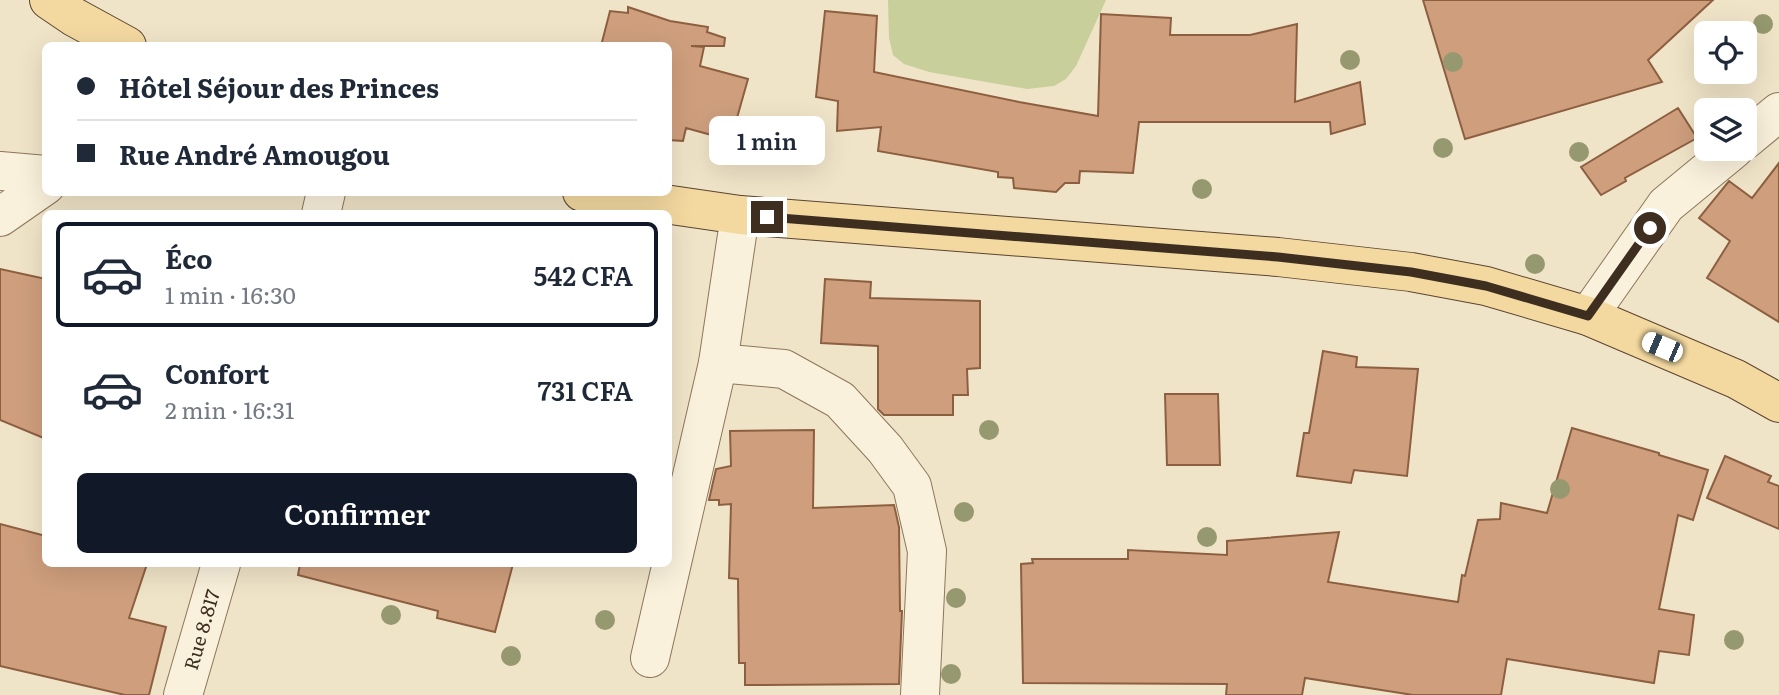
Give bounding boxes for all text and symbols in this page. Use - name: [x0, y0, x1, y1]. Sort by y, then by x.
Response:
- map controls: [1694, 21, 1757, 161]
- button: locate: [1694, 21, 1757, 84]
- text: Hôtel Séjour des Princes: [119, 67, 439, 106]
- button: layers: [1694, 98, 1757, 161]
- callout: 1 min: [709, 116, 825, 164]
- text: 1 min: [737, 123, 797, 157]
- text: Rue André Amougou: [119, 134, 390, 173]
- route end: [751, 201, 783, 233]
- route start: [1634, 212, 1666, 244]
- text: Éco: [165, 238, 213, 277]
- icon: car: [81, 243, 144, 306]
- text: 542 CFA: [534, 255, 633, 294]
- text: 1 min · 16:30: [165, 277, 296, 311]
- car: [1639, 329, 1686, 365]
- text: Confort: [165, 353, 269, 392]
- icon: car: [81, 358, 144, 421]
- text: 731 CFA: [537, 370, 633, 409]
- text: 2 min · 16:31: [165, 392, 294, 426]
- button: Confirmer: [77, 473, 637, 553]
- street label: Rue 8.817: [176, 585, 226, 673]

